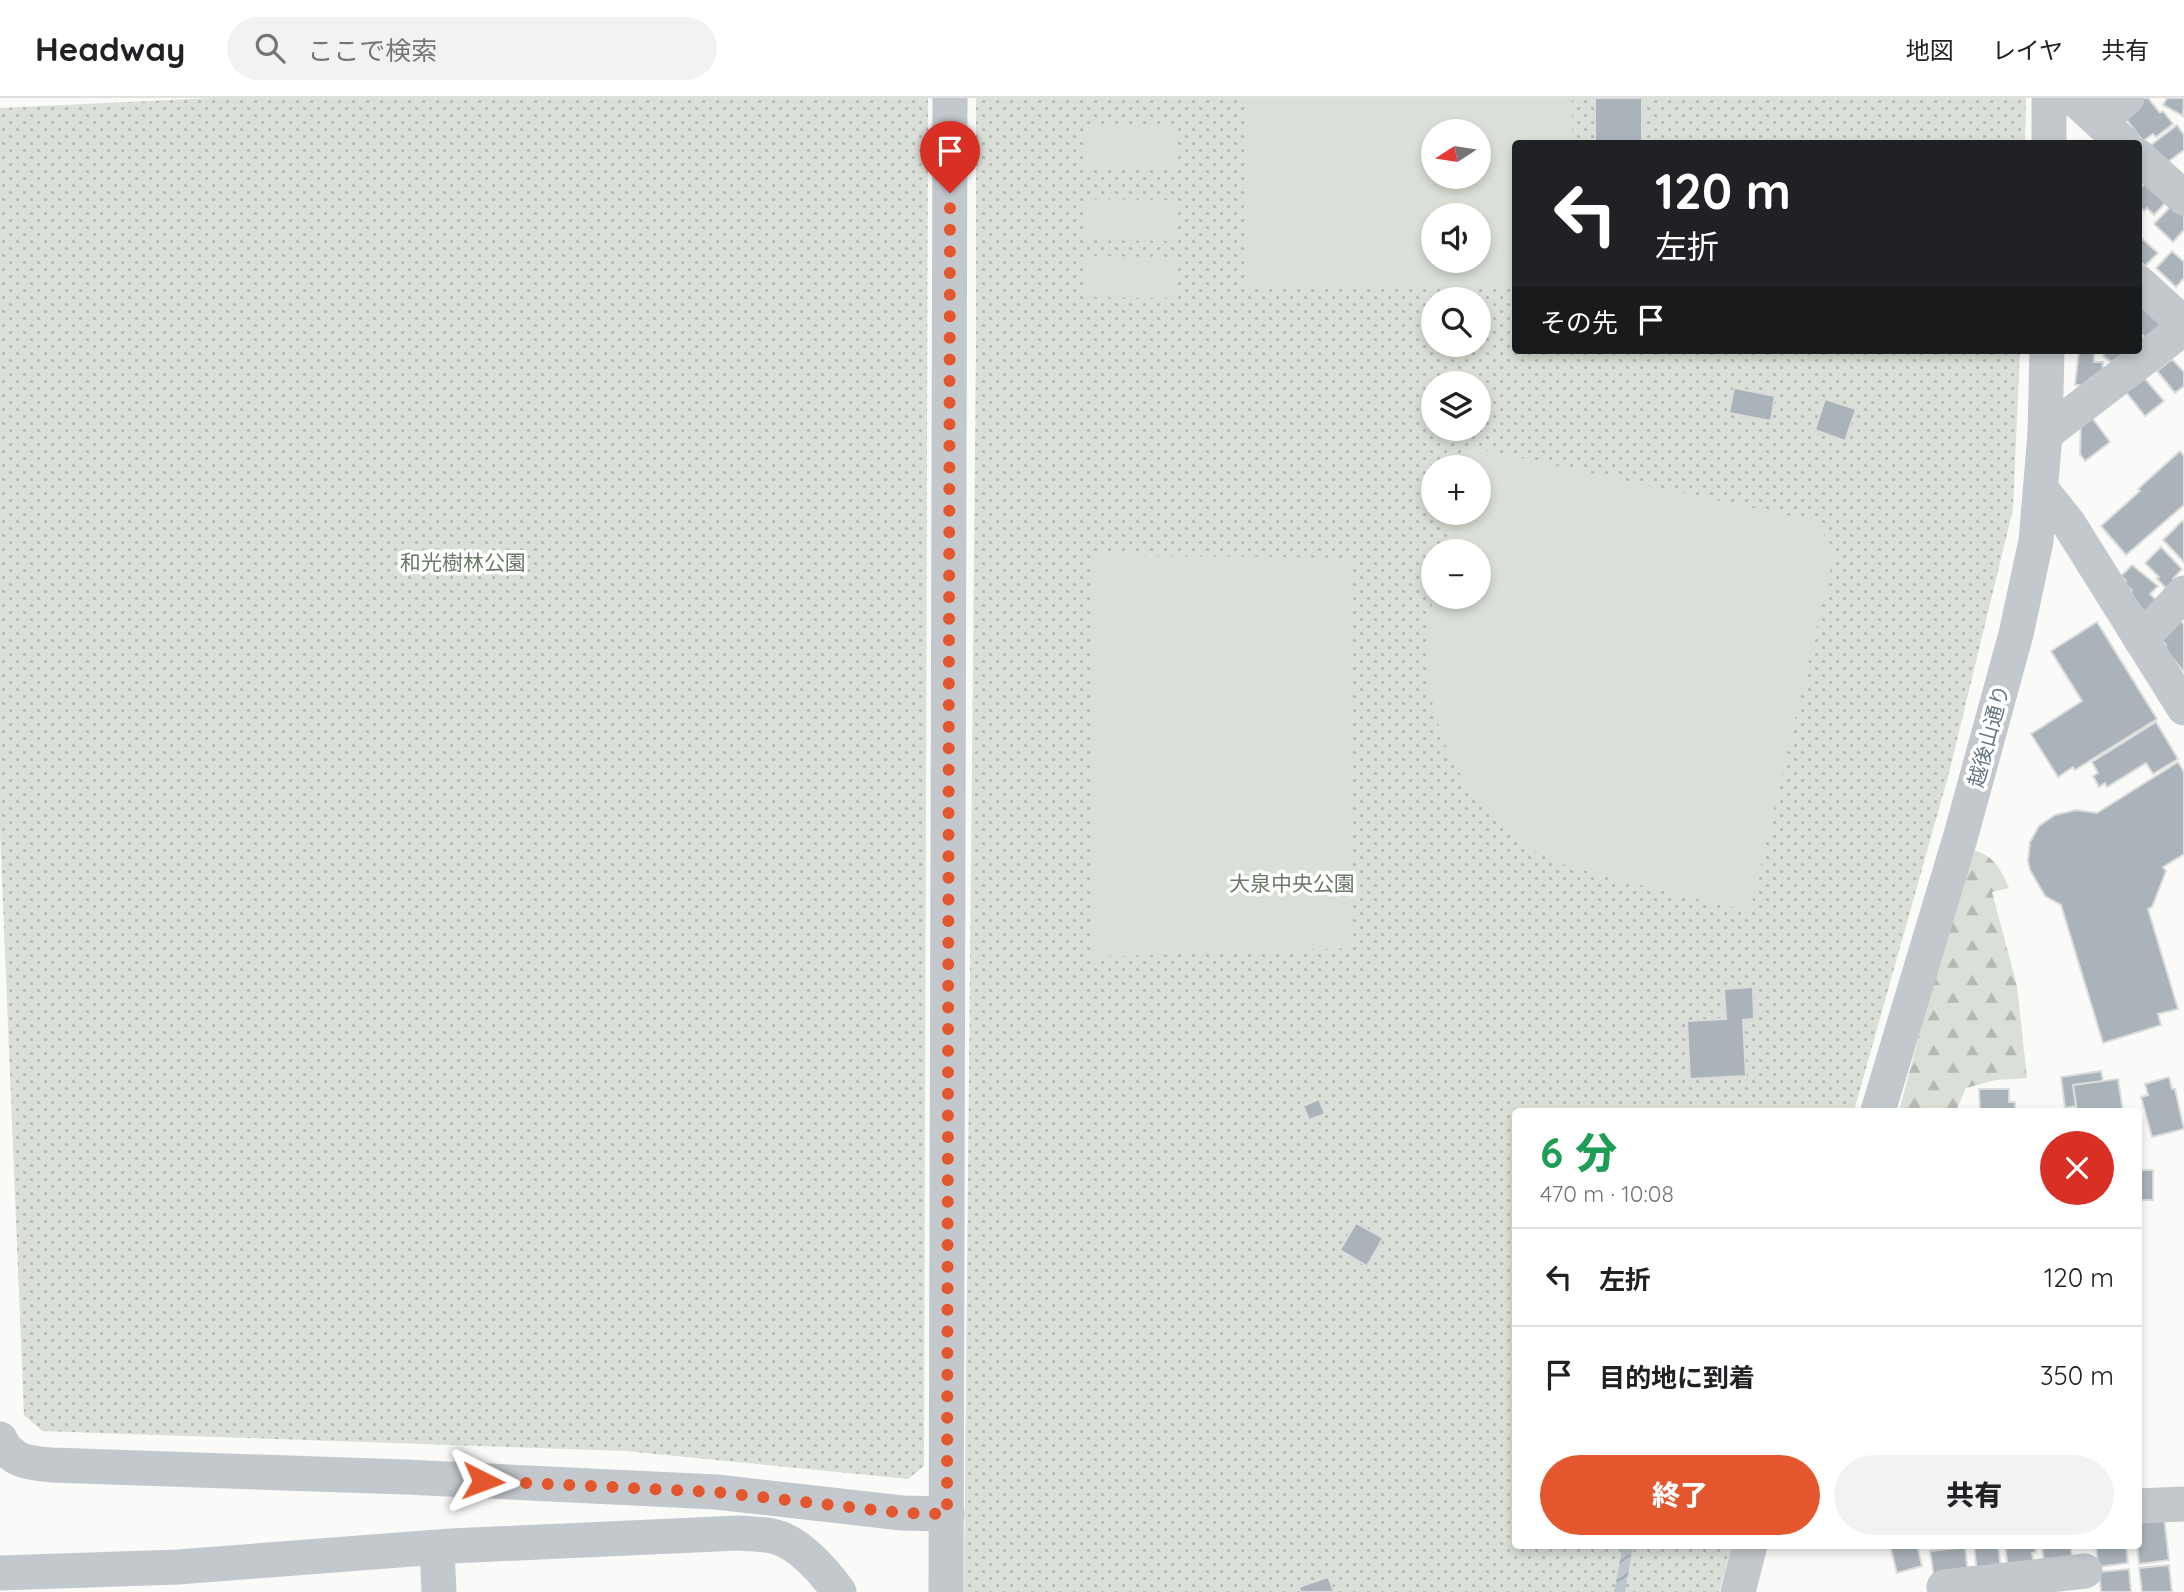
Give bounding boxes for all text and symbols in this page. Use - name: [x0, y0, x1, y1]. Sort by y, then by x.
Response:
- search box: [227, 17, 717, 80]
- text: Headway: [35, 28, 185, 69]
- icon: search: [251, 29, 289, 67]
- text: ここで検索: [307, 34, 437, 67]
- text: 地図: [1906, 35, 1954, 65]
- text: レイヤ: [1992, 35, 2063, 65]
- text: 共有: [2101, 35, 2149, 65]
- north arrow: [1421, 119, 1491, 189]
- map controls: [1421, 119, 1491, 609]
- pin: [920, 121, 980, 193]
- icon: arrive: [931, 132, 969, 170]
- text: 120 m: [1655, 160, 1791, 221]
- icon: left: [1540, 168, 1631, 259]
- button: sound: [1421, 203, 1491, 273]
- text: 左折: [1655, 226, 1719, 266]
- button: search: [1421, 287, 1491, 357]
- icon: arrive: [1632, 301, 1670, 339]
- text: その先: [1540, 306, 1618, 339]
- button: layers: [1421, 371, 1491, 441]
- button: +: [1421, 455, 1491, 525]
- button: −: [1421, 539, 1491, 609]
- park label: 和光樹林公園: [400, 549, 526, 575]
- street label: 越後山通り: [1962, 682, 2014, 790]
- park label: 大泉中央公園: [1229, 870, 1355, 896]
- text: 6 分: [1540, 1126, 1617, 1179]
- button: close: [2040, 1131, 2114, 1205]
- text: 470 m · 10:08: [1540, 1179, 1674, 1208]
- icon: left: [1540, 1258, 1578, 1296]
- text: 120 m: [2044, 1261, 2114, 1294]
- text: 左折: [1599, 1263, 1651, 1296]
- icon: arrive: [1540, 1356, 1578, 1394]
- text: 350 m: [2040, 1359, 2114, 1392]
- text: 目的地に到着: [1599, 1361, 1755, 1394]
- position arrow: [446, 1444, 520, 1518]
- button: 終了: [1540, 1455, 1820, 1535]
- button: 共有: [1834, 1455, 2114, 1535]

